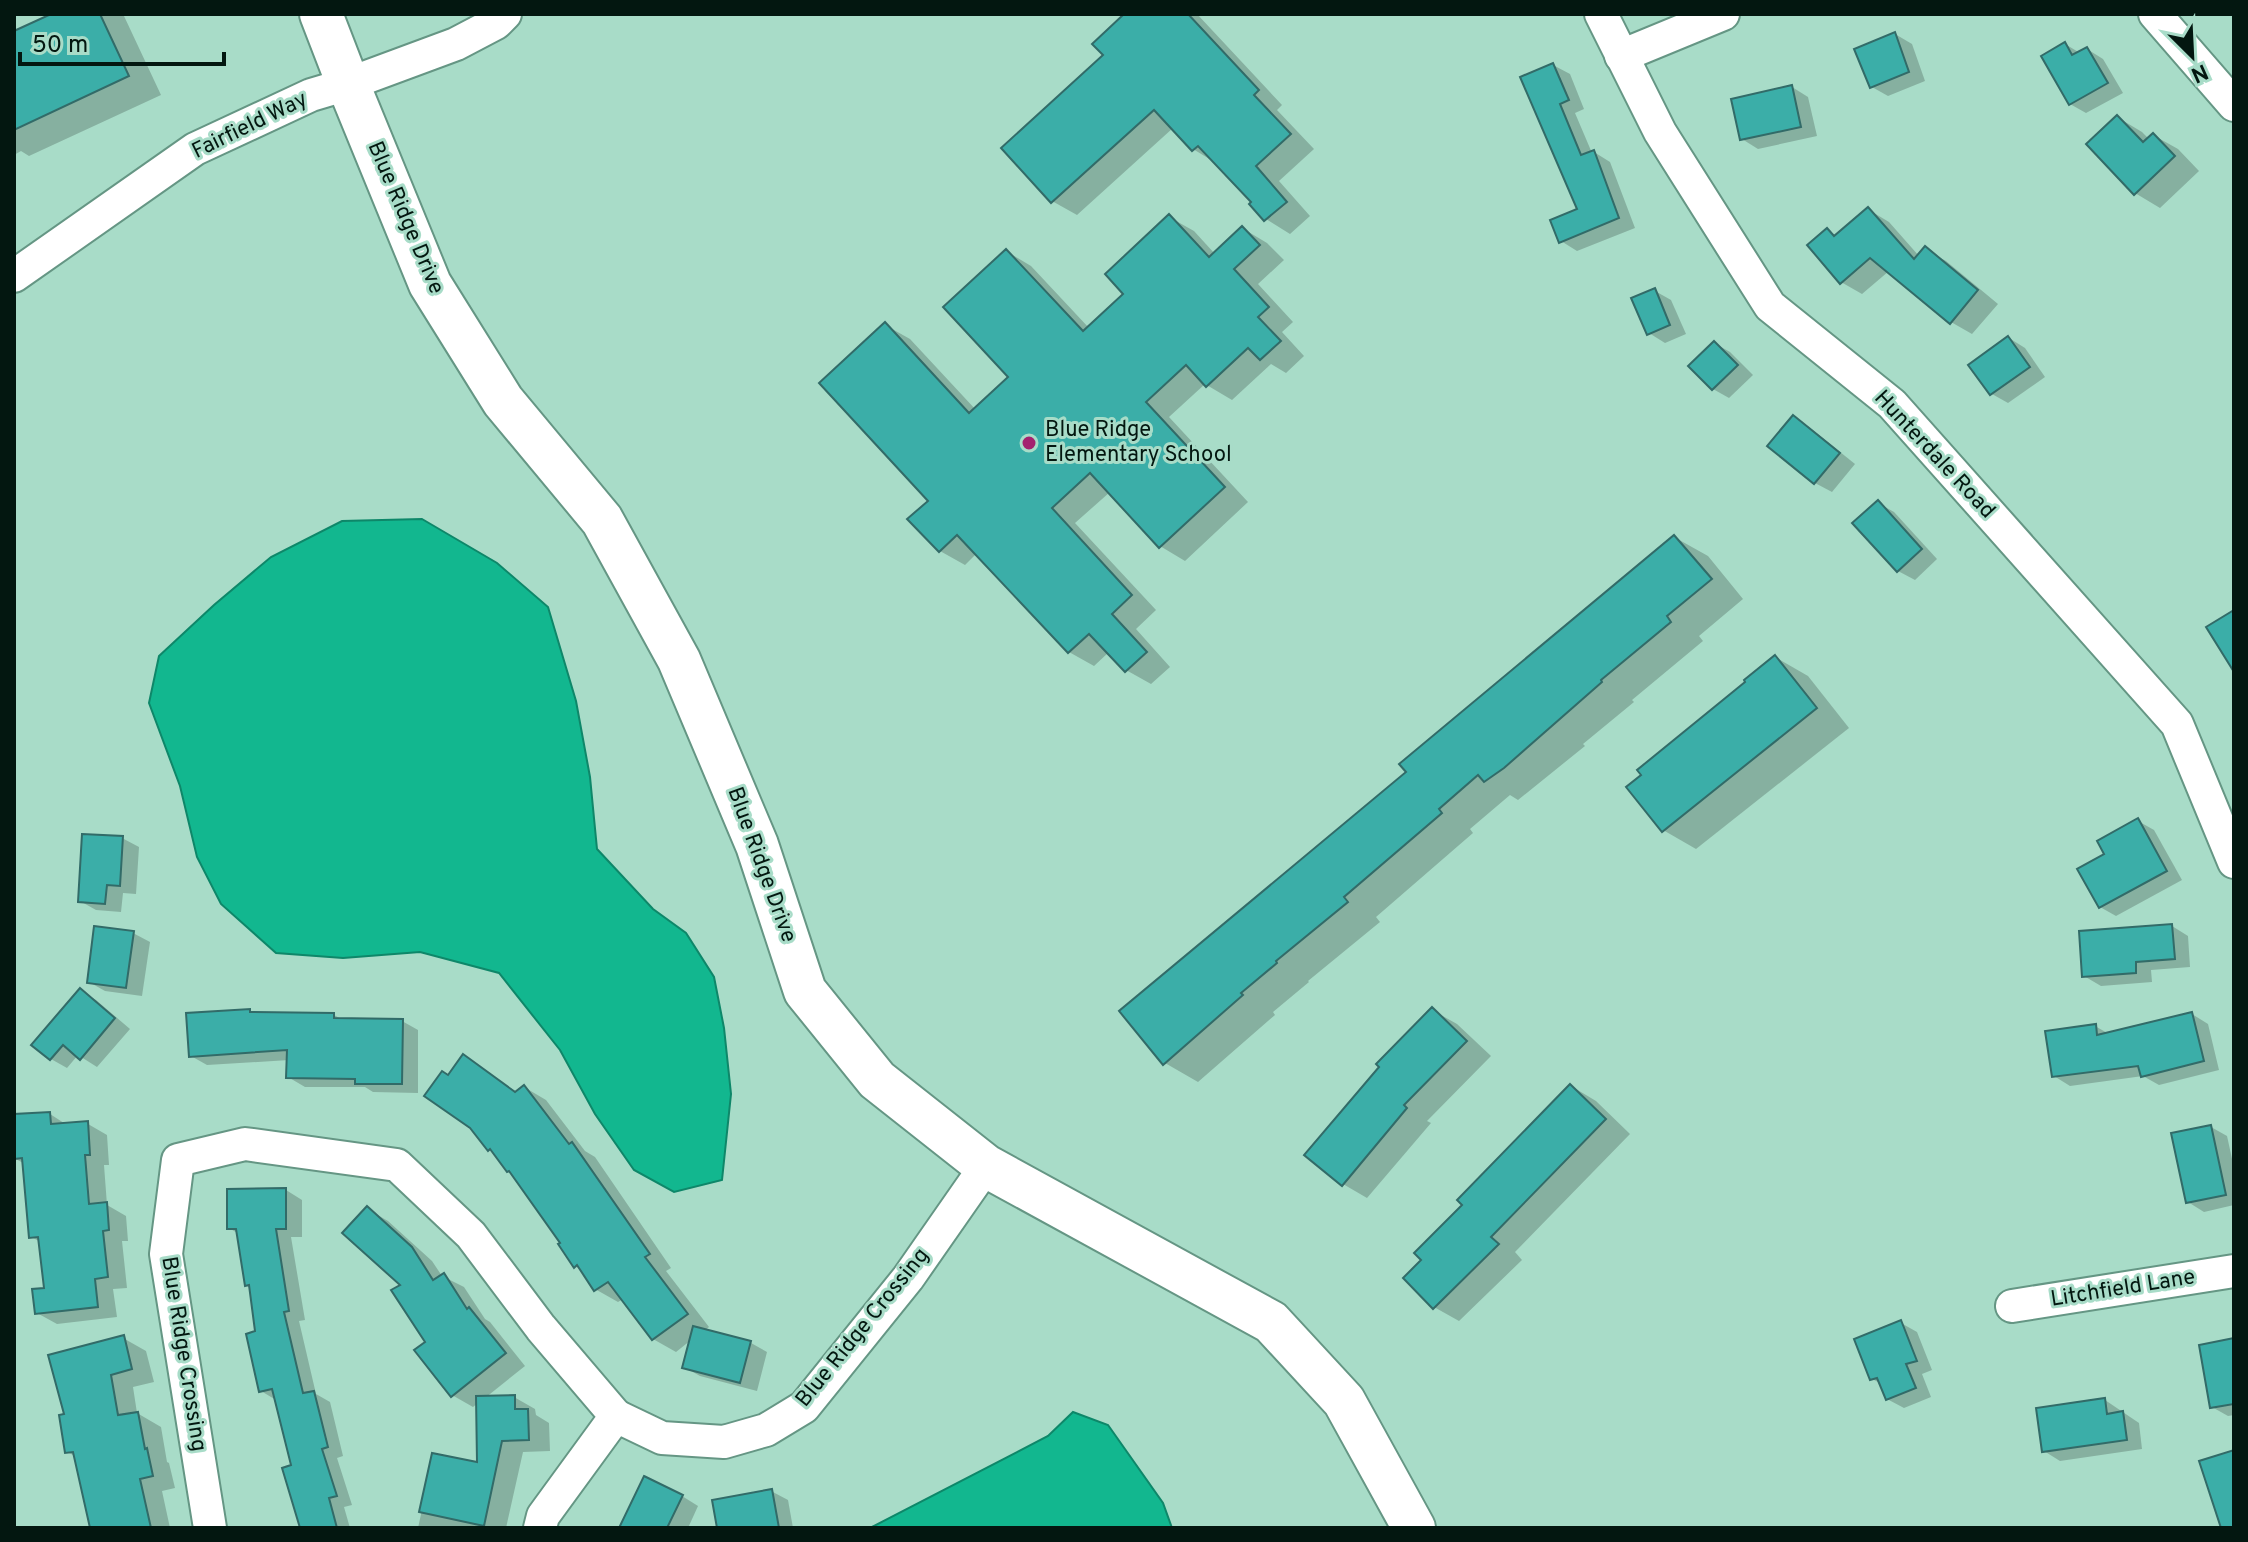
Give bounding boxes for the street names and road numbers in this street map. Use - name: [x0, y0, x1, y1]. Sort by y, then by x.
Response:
- street label: Fairfield Way: [188, 86, 312, 166]
- street label: Blue Ridge Drive: [361, 137, 449, 299]
- street label: Hunterdale Road: [1868, 385, 2000, 525]
- street label: Blue Ridge Drive: [720, 784, 802, 946]
- street label: Blue Ridge Crossing: [791, 1243, 935, 1413]
- street label: Blue Ridge Crossing: [154, 1255, 212, 1453]
- street label: Litchfield Lane: [2049, 1264, 2197, 1314]

